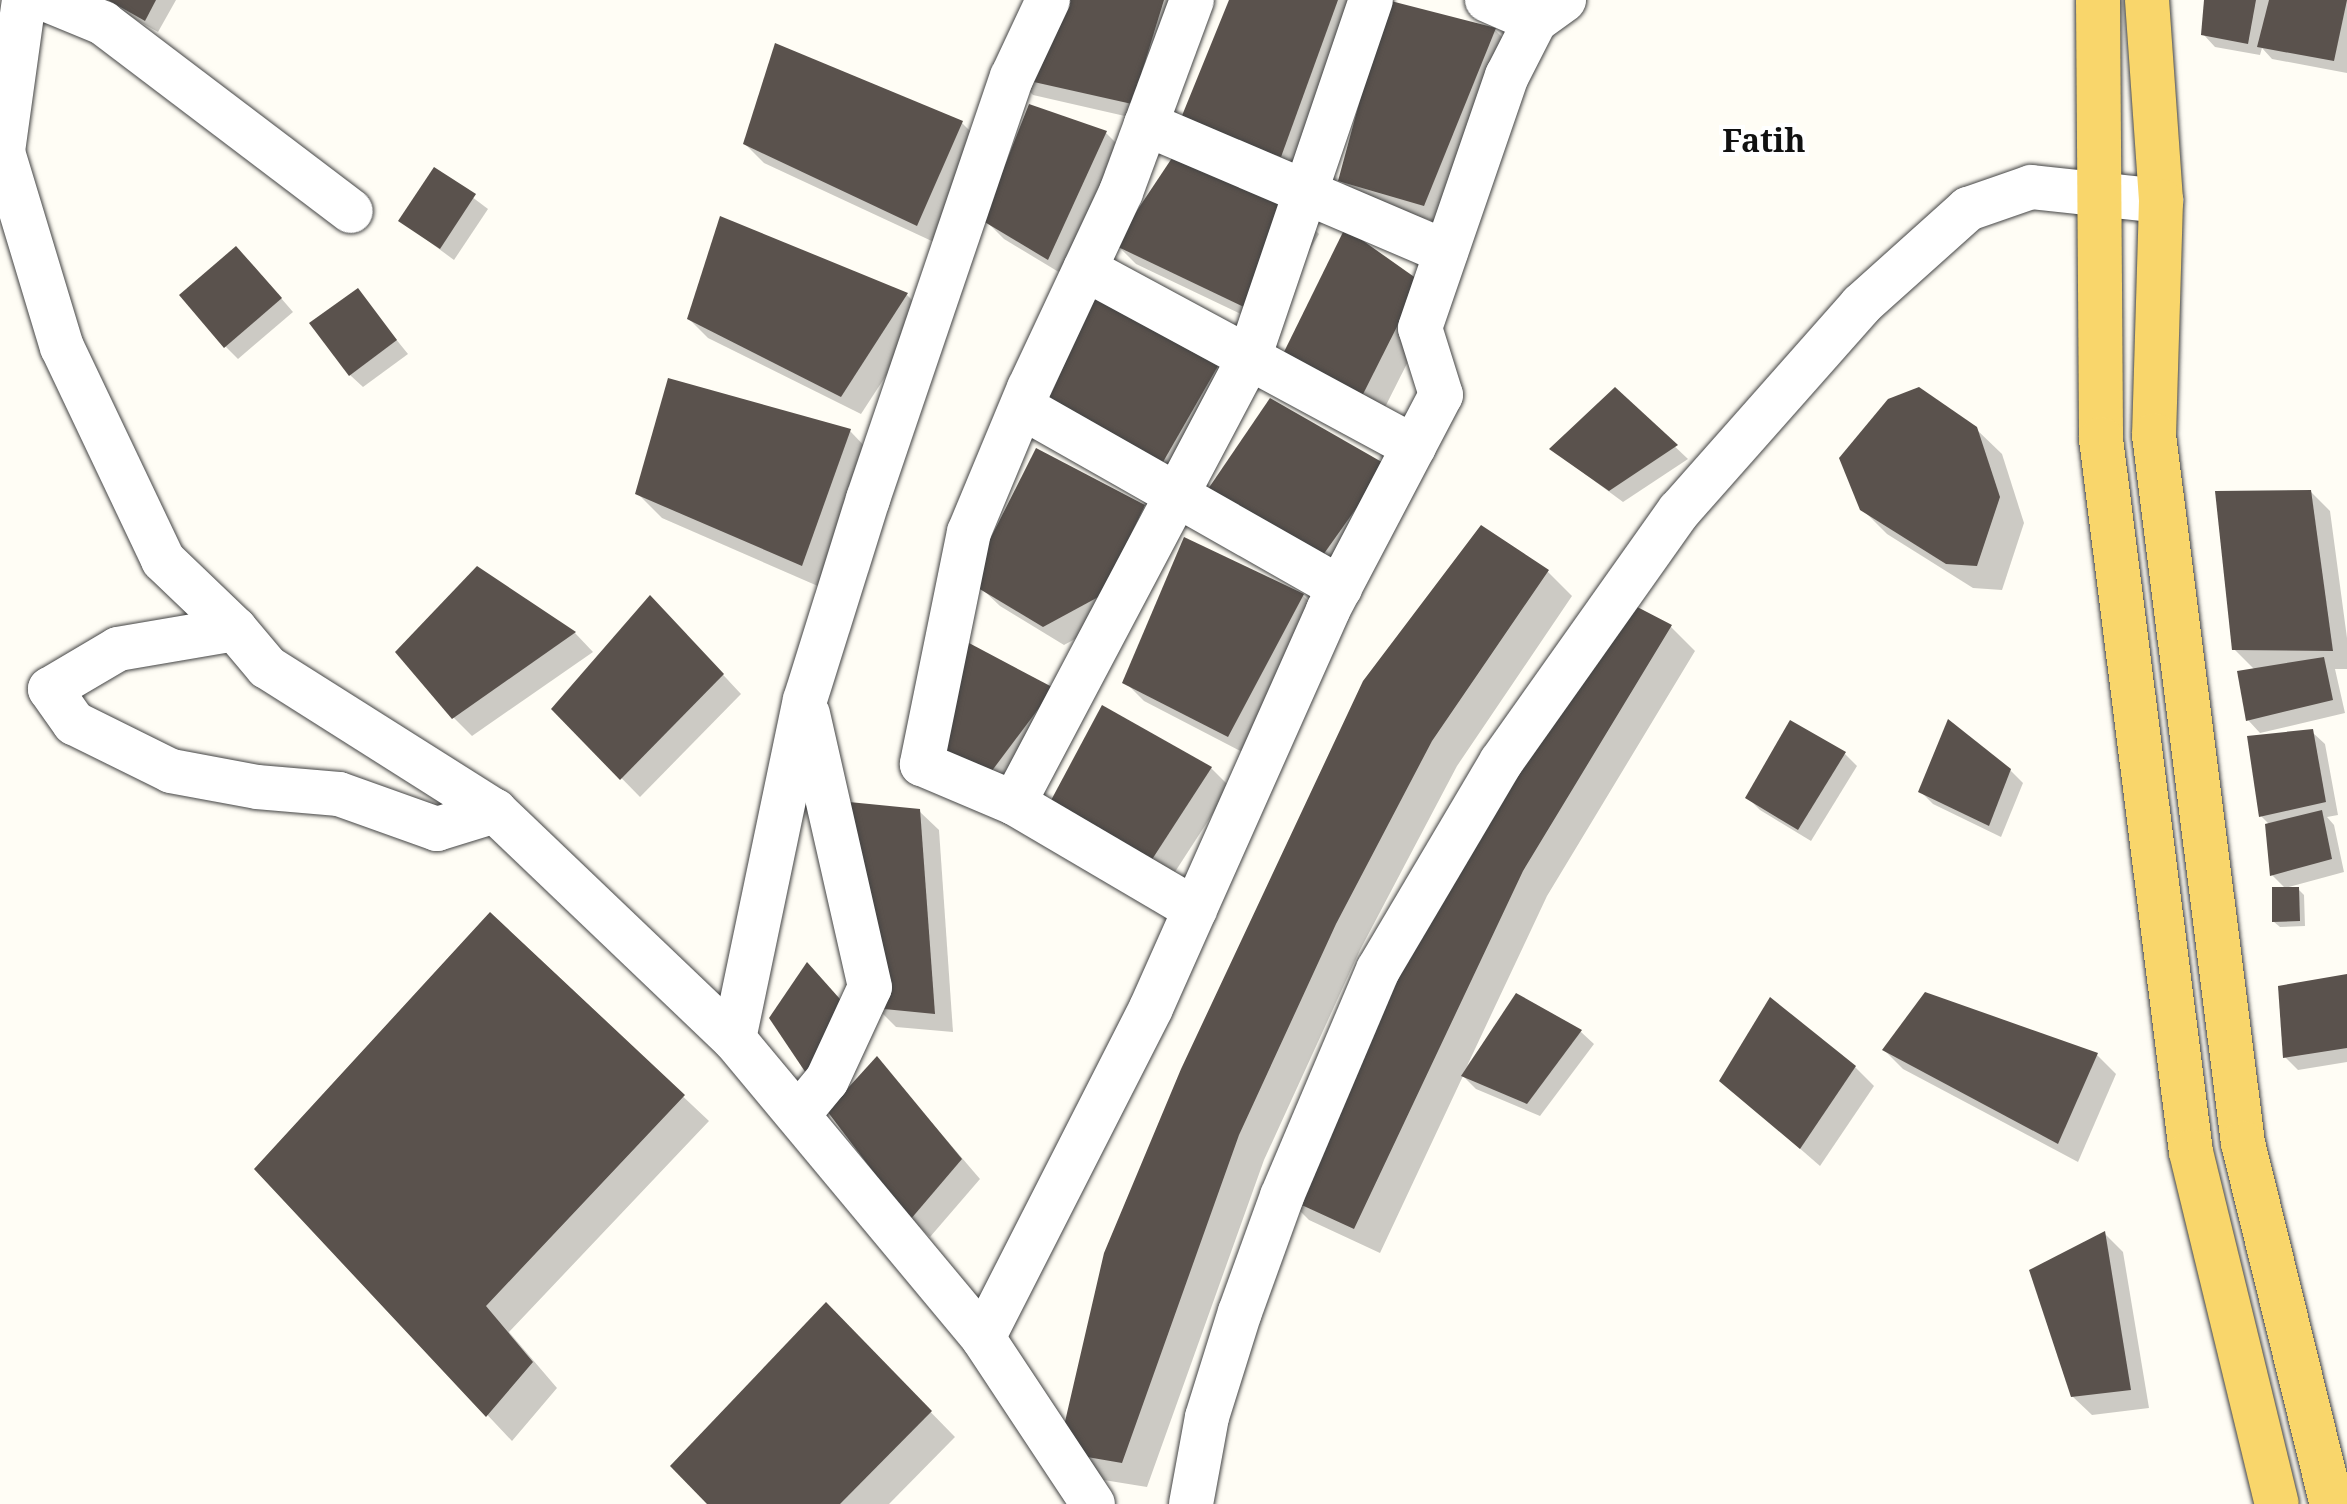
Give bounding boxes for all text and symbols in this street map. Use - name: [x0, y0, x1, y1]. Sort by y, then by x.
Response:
- district label: Fatih: [1722, 121, 1806, 159]

